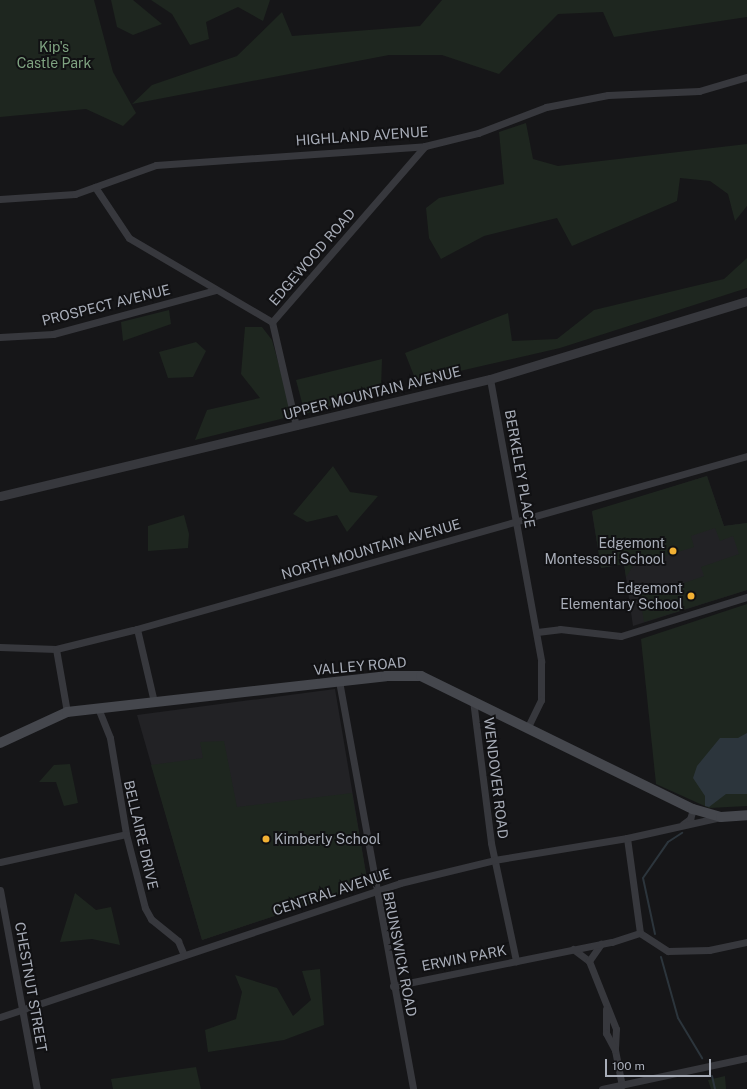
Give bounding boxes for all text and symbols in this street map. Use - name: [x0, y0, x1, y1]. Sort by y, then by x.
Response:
- park label: Kip's Castle Park: [17, 39, 91, 72]
- street label: HIGHLAND AVENUE: [295, 123, 429, 149]
- street label: EDGEWOOD ROAD: [265, 205, 359, 309]
- street label: PROSPECT AVENUE: [40, 281, 172, 329]
- street label: UPPER MOUNTAIN AVENUE: [281, 363, 463, 423]
- street label: BERKELEY PLACE: [501, 408, 539, 530]
- street label: NORTH MOUNTAIN AVENUE: [279, 515, 463, 583]
- place label: Edgemont Montessori School: [544, 535, 665, 568]
- marker: Edgemont Montessori School: [668, 546, 678, 556]
- place label: Edgemont Elementary School: [560, 580, 683, 612]
- marker: Edgemont Elementary School: [686, 591, 696, 601]
- street label: VALLEY ROAD: [313, 654, 407, 678]
- street label: WENDOVER ROAD: [480, 716, 512, 840]
- street label: BELLAIRE DRIVE: [120, 779, 162, 891]
- place label: Kimberly School: [274, 831, 381, 847]
- marker: Kimberly School: [261, 834, 271, 844]
- street label: CENTRAL AVENUE: [271, 865, 393, 919]
- street label: BRUNSWICK ROAD: [380, 890, 420, 1018]
- street label: CHESTNUT STREET: [11, 921, 51, 1053]
- street label: ERWIN PARK: [420, 942, 508, 974]
- scale bar: [607, 1051, 713, 1077]
- text: 100 m: [612, 1059, 645, 1073]

